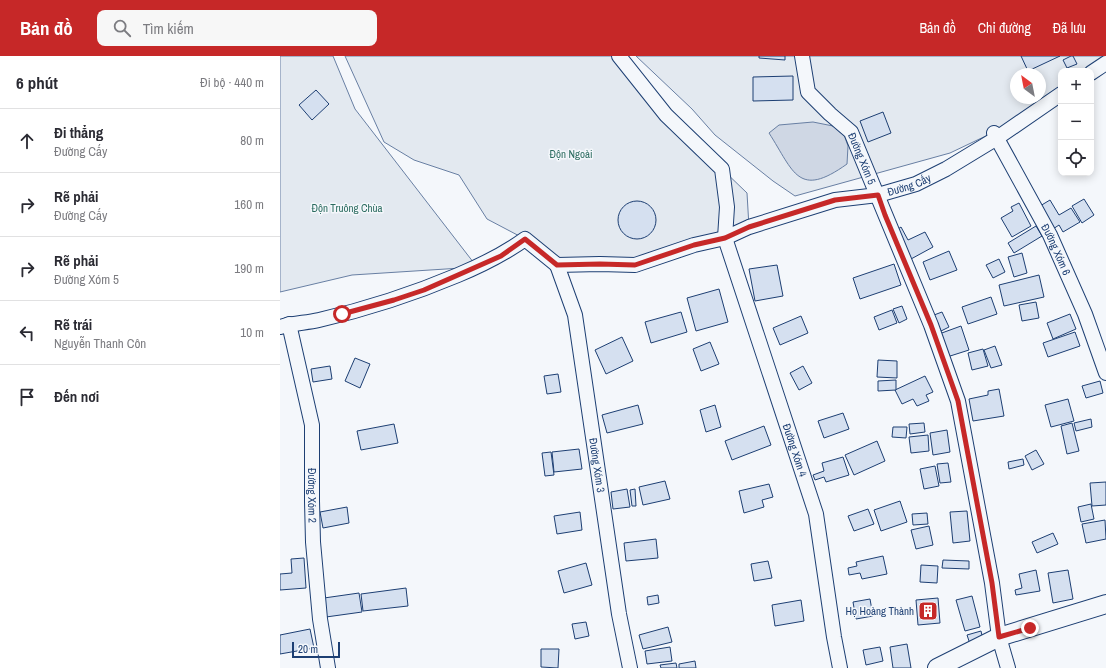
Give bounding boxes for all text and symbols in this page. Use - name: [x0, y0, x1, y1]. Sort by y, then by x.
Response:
- search box: [97, 10, 377, 46]
- text: Bản đồ: [20, 15, 73, 41]
- icon: search: [111, 17, 133, 39]
- text: Tìm kiếm: [143, 18, 194, 39]
- text: Bản đồ: [919, 19, 956, 37]
- text: Chỉ đường: [978, 19, 1031, 37]
- text: Đã lưu: [1053, 19, 1086, 37]
- north arrow: [1010, 68, 1046, 104]
- map controls: [1058, 68, 1094, 176]
- button: +: [1058, 68, 1094, 104]
- text: 6 phút: [16, 71, 58, 94]
- text: Đi bộ · 440 m: [200, 74, 264, 91]
- button: −: [1058, 104, 1094, 140]
- text: Đi thẳng: [54, 122, 103, 143]
- icon: ahead: [16, 130, 38, 152]
- street label: Đường Xóm 5: [845, 130, 879, 187]
- text: 80 m: [240, 132, 264, 149]
- button: locate: [1058, 140, 1094, 176]
- text: Đường Cấy: [54, 143, 107, 160]
- park label: Độn Ngoài: [549, 147, 593, 161]
- street label: Đường Cấy: [886, 170, 934, 199]
- text: Rẽ phải: [54, 186, 98, 207]
- icon: right: [16, 194, 38, 216]
- text: 160 m: [234, 196, 264, 213]
- park label: Độn Truông Chùa: [311, 201, 383, 215]
- text: Đường Cấy: [54, 207, 107, 224]
- street label: Đường Xóm 6: [1038, 221, 1074, 277]
- text: Rẽ phải: [54, 250, 98, 271]
- icon: right: [16, 258, 38, 280]
- text: 190 m: [234, 260, 264, 277]
- text: Đường Xóm 5: [54, 271, 119, 288]
- route start: [333, 305, 351, 323]
- text: Rẽ trái: [54, 314, 92, 335]
- icon: left: [16, 322, 38, 344]
- text: 10 m: [240, 324, 264, 341]
- text: Nguyễn Thanh Côn: [54, 335, 146, 352]
- icon: arrive: [16, 386, 38, 408]
- text: Đến nơi: [54, 386, 99, 407]
- street label: Đường Xóm 4: [780, 422, 810, 478]
- street label: Đường Xóm 3: [586, 437, 608, 493]
- street label: Đường Xóm 2: [305, 468, 320, 523]
- building icon: Họ Hoàng Thành: [917, 600, 939, 622]
- place label: Họ Hoàng Thành: [845, 604, 914, 618]
- route end: [1021, 619, 1039, 637]
- scale bar: [292, 640, 340, 659]
- text: 20 m: [298, 642, 318, 656]

